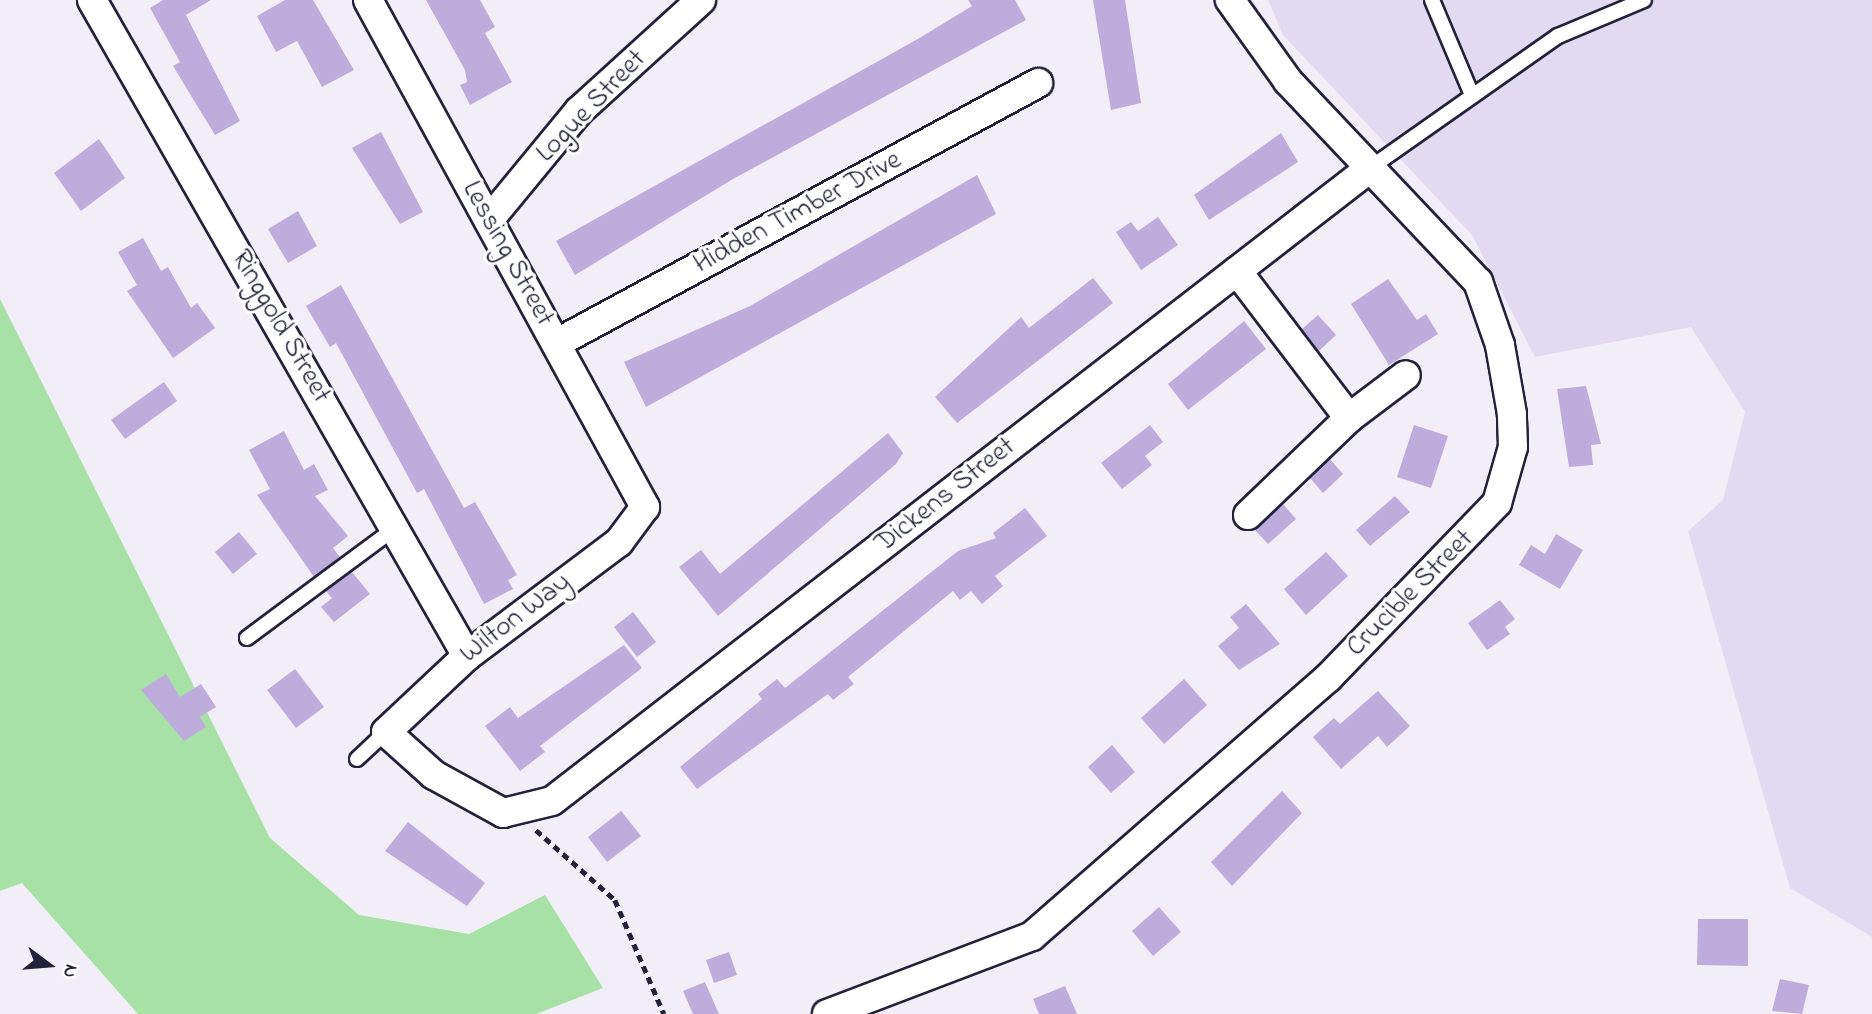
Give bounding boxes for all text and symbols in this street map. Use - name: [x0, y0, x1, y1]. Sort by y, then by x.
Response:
- street label: Logue Street: [530, 44, 654, 170]
- street label: Hidden Timber Drive: [688, 144, 908, 282]
- street label: Lessing Street: [453, 176, 561, 332]
- street label: Ringgold Street: [223, 244, 337, 410]
- street label: Dickens Street: [869, 431, 1023, 561]
- street label: Crucible Street: [1340, 523, 1482, 665]
- street label: Wilton Way: [454, 566, 578, 672]
- north arrow: [14, 930, 84, 1000]
- text: N: [55, 961, 84, 981]

